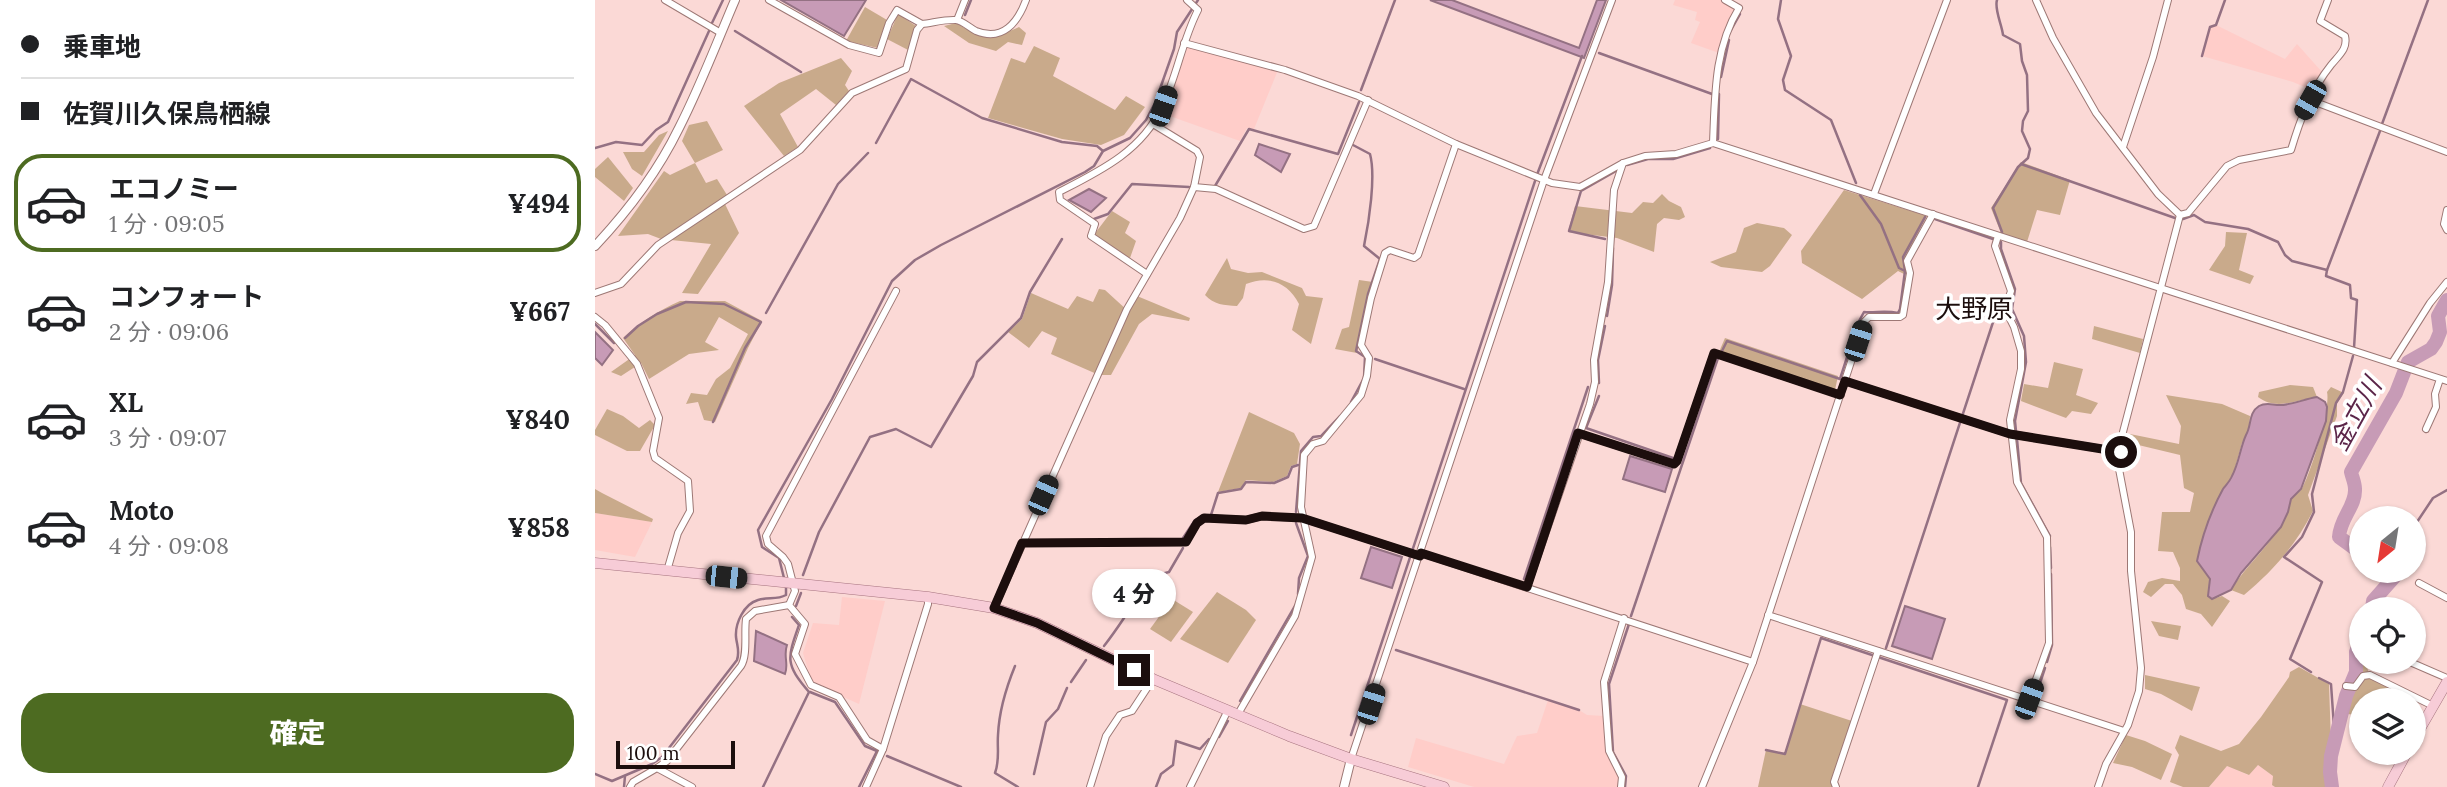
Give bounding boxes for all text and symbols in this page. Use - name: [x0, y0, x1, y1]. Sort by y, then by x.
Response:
- text: 乗車地: [63, 30, 141, 63]
- car: [2291, 77, 2330, 123]
- car: [1147, 83, 1180, 129]
- text: 佐賀川久保鳥栖線: [63, 97, 271, 130]
- icon: car: [25, 172, 88, 235]
- text: エコノミー: [109, 172, 239, 205]
- text: ¥494: [508, 187, 570, 220]
- text: 1 分 · 09:05: [109, 209, 224, 238]
- icon: car: [25, 280, 88, 343]
- text: コンフォート: [109, 280, 264, 313]
- district label: 大野原: [1935, 292, 2013, 325]
- text: ¥667: [509, 295, 570, 328]
- text: 2 分 · 09:06: [109, 317, 229, 346]
- car: [1842, 318, 1875, 364]
- water label: 金立川: [2322, 369, 2390, 456]
- text: XL: [109, 386, 143, 419]
- icon: car: [25, 388, 88, 451]
- text: ¥840: [506, 403, 570, 436]
- text: 3 分 · 09:07: [109, 423, 226, 452]
- route start: [2105, 436, 2137, 468]
- car: [1025, 472, 1062, 518]
- text: Moto: [109, 494, 174, 527]
- icon: car: [25, 496, 88, 559]
- north arrow: [2349, 506, 2425, 583]
- map controls: [2349, 506, 2426, 765]
- text: ¥858: [507, 511, 570, 544]
- text: 4 分 · 09:08: [109, 531, 229, 560]
- car: [705, 564, 748, 590]
- callout: 4 分: [1092, 568, 1176, 618]
- text: 4 分: [1113, 579, 1155, 608]
- button: locate: [2349, 597, 2426, 674]
- route end: [1118, 654, 1150, 686]
- car: [2012, 676, 2047, 722]
- car: [1355, 681, 1388, 727]
- button: layers: [2349, 688, 2426, 765]
- button: 確定: [21, 693, 574, 773]
- scale bar: [616, 738, 735, 770]
- text: 100 m: [627, 741, 680, 765]

